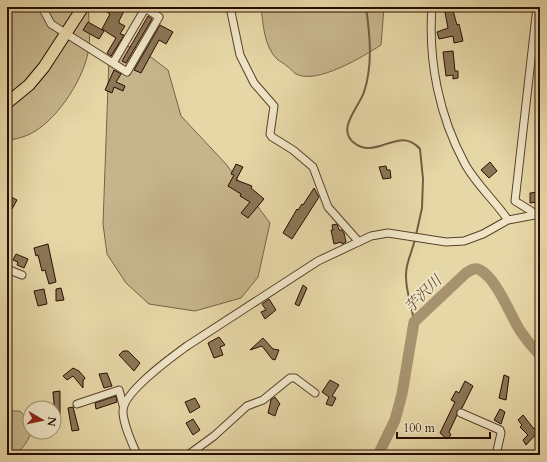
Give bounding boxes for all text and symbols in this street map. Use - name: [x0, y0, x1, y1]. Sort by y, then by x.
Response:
- water label: 芋沢川: [400, 270, 447, 317]
- north arrow: [22, 400, 62, 440]
- scale bar: [397, 414, 490, 440]
- text: N: [43, 416, 60, 428]
- text: 100 m: [403, 420, 436, 436]

